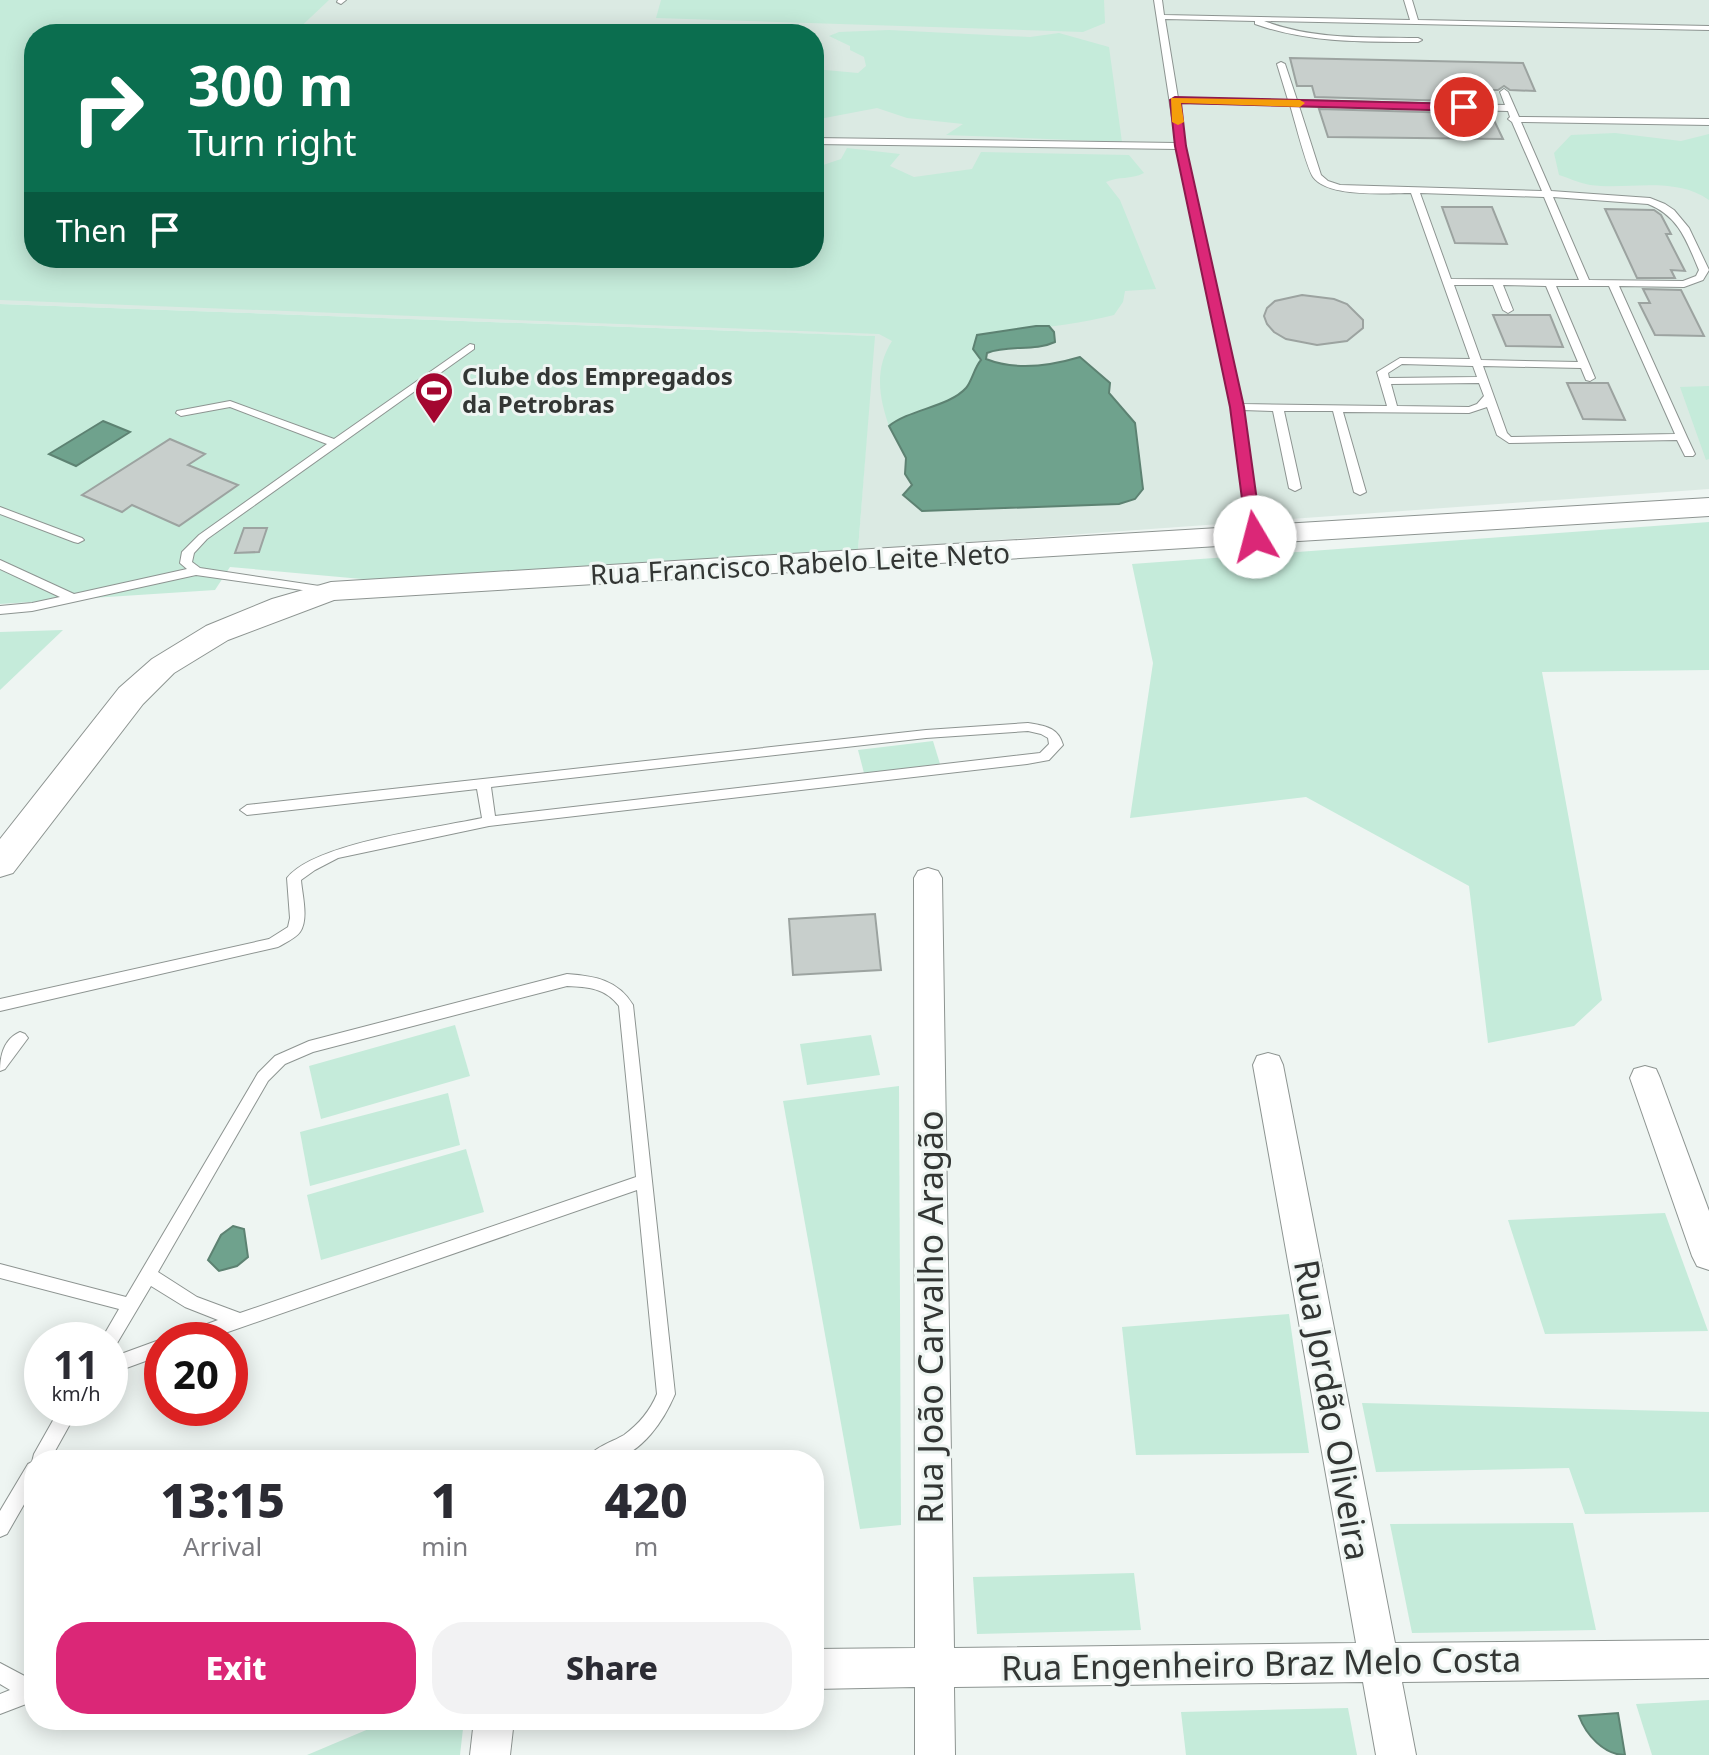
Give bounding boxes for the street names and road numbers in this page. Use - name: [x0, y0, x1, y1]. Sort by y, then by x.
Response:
- street label: Rua Francisco Rabelo Leite Neto: [589, 533, 1011, 593]
- street label: Rua João Carvalho Aragão: [907, 1110, 953, 1524]
- street label: Rua Jordão Oliveira: [1284, 1256, 1382, 1564]
- street label: Rua Engenheiro Braz Melo Costa: [1001, 1635, 1521, 1691]

